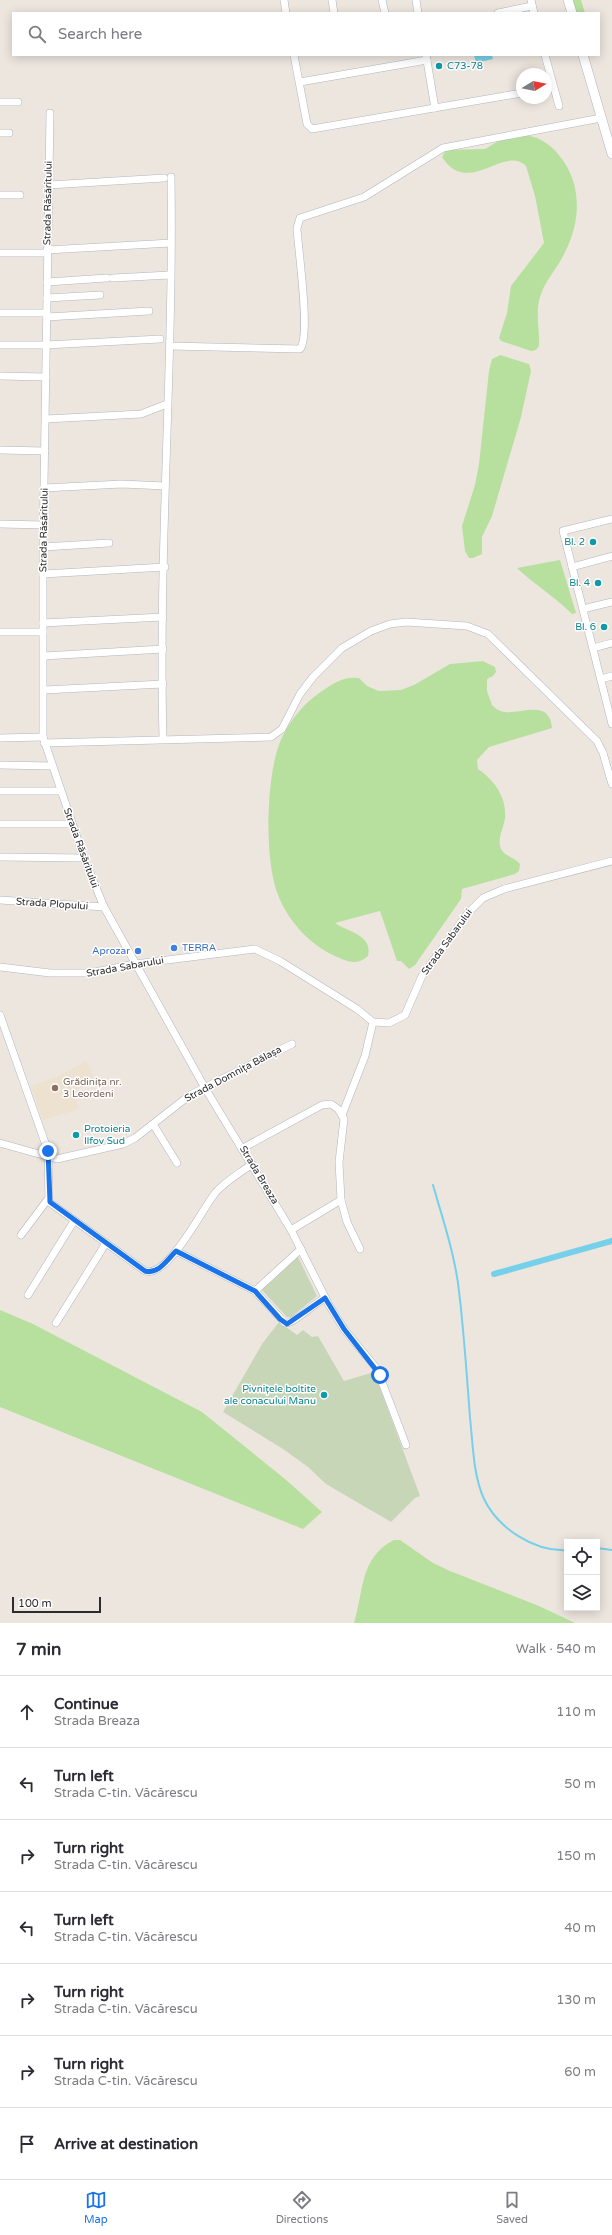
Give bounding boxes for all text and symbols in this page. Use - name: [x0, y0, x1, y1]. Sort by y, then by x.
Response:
- search box: [12, 12, 600, 56]
- icon: search: [26, 23, 48, 45]
- text: Search here: [58, 25, 142, 43]
- place label: C73-78: [447, 60, 483, 72]
- marker: C73-78: [434, 61, 444, 71]
- north arrow: [516, 68, 552, 104]
- street label: Strada Răsăritului: [41, 161, 55, 245]
- street label: Strada Răsăritului: [37, 488, 51, 572]
- place label: Bl. 2: [564, 536, 585, 548]
- marker: Bl. 2: [588, 537, 598, 547]
- place label: Bl. 4: [569, 577, 590, 589]
- marker: Bl. 4: [593, 578, 603, 588]
- place label: Bl. 6: [575, 621, 596, 633]
- marker: Bl. 6: [599, 622, 609, 632]
- street label: Strada Răsăritului: [61, 806, 101, 890]
- street label: Strada Plopului: [15, 895, 89, 913]
- street label: Strada Sabarului: [419, 907, 475, 977]
- place label: TERRA: [182, 942, 216, 954]
- marker: TERRA: [169, 943, 179, 953]
- place label: Aprozar: [92, 945, 130, 957]
- marker: Aprozar: [133, 946, 143, 956]
- street label: Strada Sabarului: [85, 954, 165, 980]
- street label: Strada Domnița Bălașa: [182, 1043, 284, 1105]
- place label: Grădinița nr. 3 Leordeni: [63, 1076, 122, 1100]
- marker: Grădinița nr. 3 Leordeni: [50, 1083, 60, 1093]
- place label: Protoieria Ilfov Sud: [84, 1123, 130, 1147]
- marker: Protoieria Ilfov Sud: [71, 1130, 81, 1140]
- route end: [39, 1142, 57, 1160]
- street label: Strada Breaza: [237, 1144, 281, 1206]
- route start: [371, 1366, 389, 1384]
- place label: Pivnițele boltite ale conacului Manu: [224, 1383, 316, 1407]
- marker: Pivnițele boltite ale conacului Manu: [319, 1390, 329, 1400]
- map controls: [564, 1539, 600, 1611]
- button: locate: [564, 1539, 600, 1575]
- button: layers: [564, 1575, 600, 1611]
- scale bar: [12, 1595, 101, 1614]
- text: 100 m: [18, 1597, 52, 1610]
- text: 7 min: [16, 1639, 61, 1660]
- text: Walk · 540 m: [516, 1641, 596, 1657]
- text: Continue: [54, 1695, 118, 1713]
- icon: ahead: [16, 1701, 38, 1723]
- text: 110 m: [556, 1704, 596, 1720]
- text: Strada Breaza: [54, 1713, 140, 1729]
- text: Turn left: [54, 1767, 114, 1785]
- icon: left: [16, 1773, 38, 1795]
- text: 50 m: [564, 1776, 596, 1792]
- text: Strada C-tin. Văcărescu: [54, 1785, 198, 1801]
- text: Turn right: [54, 1839, 124, 1857]
- icon: right: [16, 1845, 38, 1867]
- text: 150 m: [556, 1848, 596, 1864]
- text: Strada C-tin. Văcărescu: [54, 1857, 198, 1873]
- text: Turn left: [54, 1911, 114, 1929]
- icon: left: [16, 1917, 38, 1939]
- text: 40 m: [564, 1920, 596, 1936]
- text: Strada C-tin. Văcărescu: [54, 1929, 198, 1945]
- text: Turn right: [54, 1983, 124, 2001]
- icon: right: [16, 1989, 38, 2011]
- text: 130 m: [556, 1992, 596, 2008]
- text: Strada C-tin. Văcărescu: [54, 2001, 198, 2017]
- text: Turn right: [54, 2055, 124, 2073]
- icon: right: [16, 2061, 38, 2083]
- text: 60 m: [564, 2064, 596, 2080]
- text: Strada C-tin. Văcărescu: [54, 2073, 198, 2089]
- icon: arrive: [16, 2133, 38, 2155]
- text: Arrive at destination: [54, 2135, 198, 2153]
- tab: Map: [84, 2189, 108, 2226]
- tab: Directions: [276, 2189, 328, 2226]
- tab: Saved: [496, 2189, 528, 2226]

